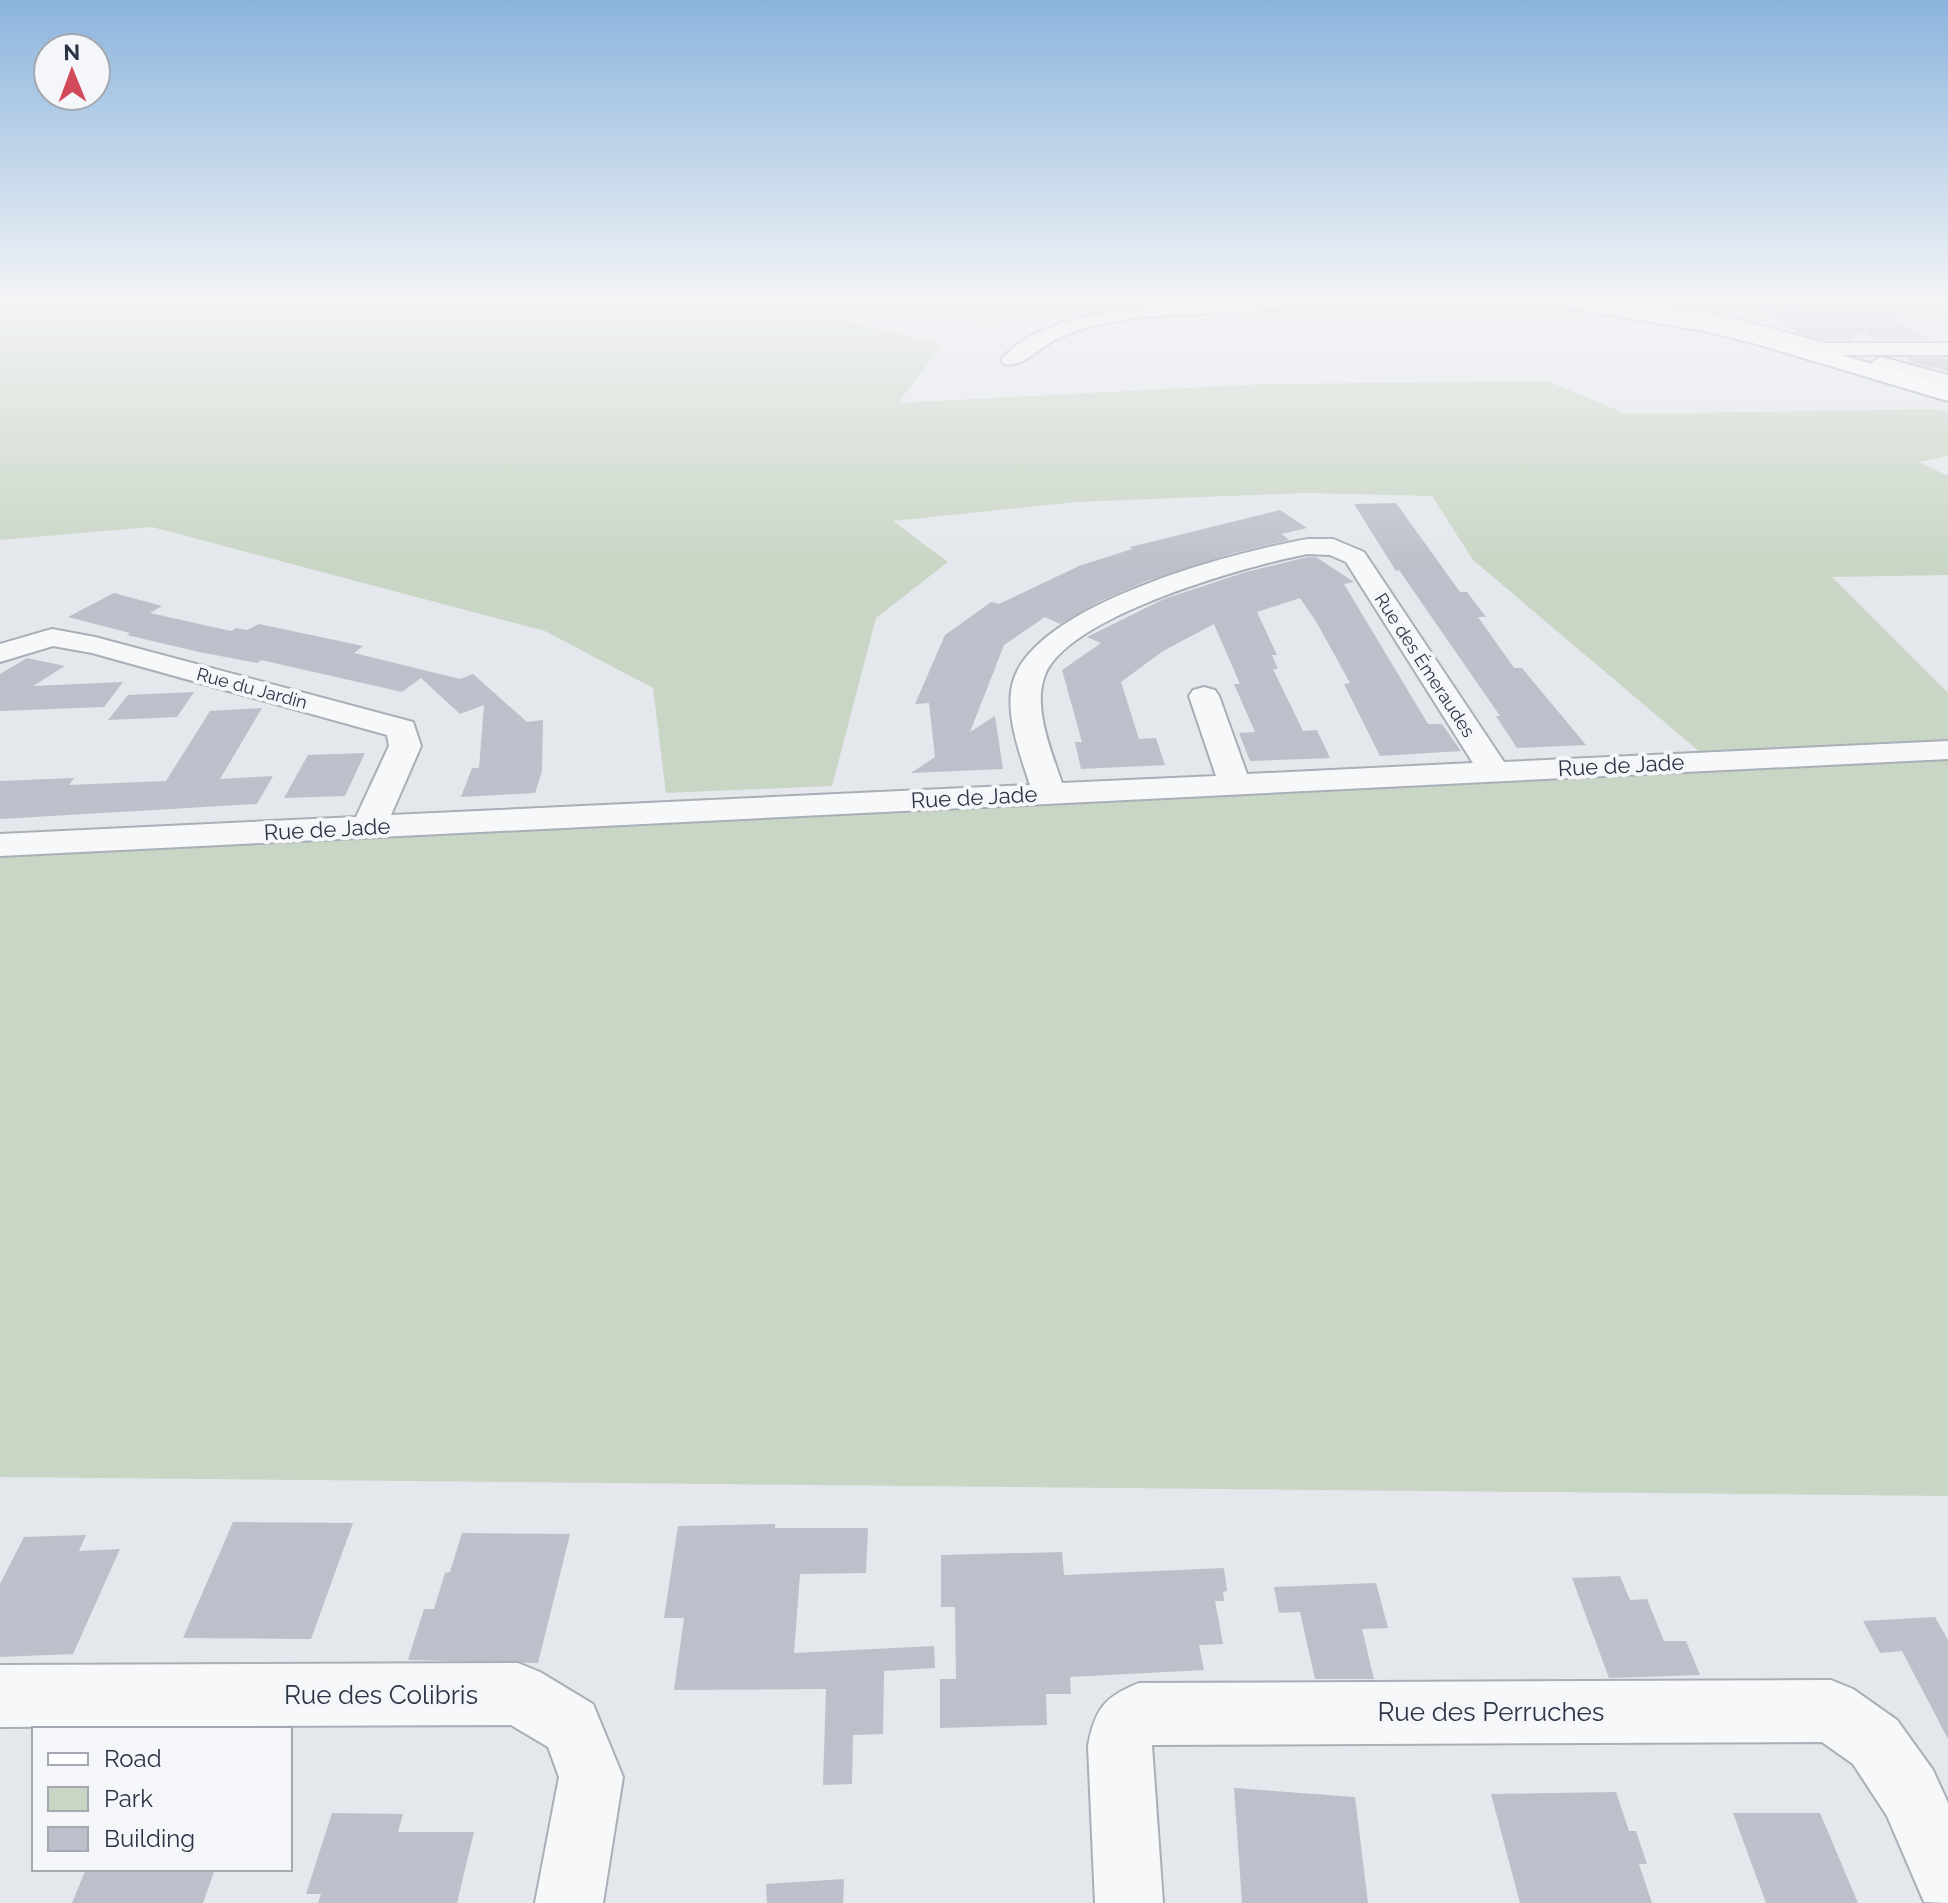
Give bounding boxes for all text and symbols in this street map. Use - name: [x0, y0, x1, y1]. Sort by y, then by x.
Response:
- north arrow: [32, 32, 112, 112]
- text: N: [63, 39, 80, 65]
- street label: Rue des Émeraudes: [1371, 588, 1480, 741]
- street label: Rue du Jardin: [194, 663, 310, 713]
- street label: Rue de Jade: [1557, 749, 1685, 781]
- street label: Rue de Jade: [910, 781, 1038, 813]
- street label: Rue de Jade: [263, 813, 391, 845]
- street label: Rue des Colibris: [284, 1680, 478, 1710]
- street label: Rue des Perruches: [1378, 1697, 1604, 1727]
- legend: [32, 1727, 292, 1871]
- text: Road: [104, 1744, 162, 1773]
- text: Park: [104, 1784, 153, 1813]
- text: Building: [104, 1824, 195, 1853]

